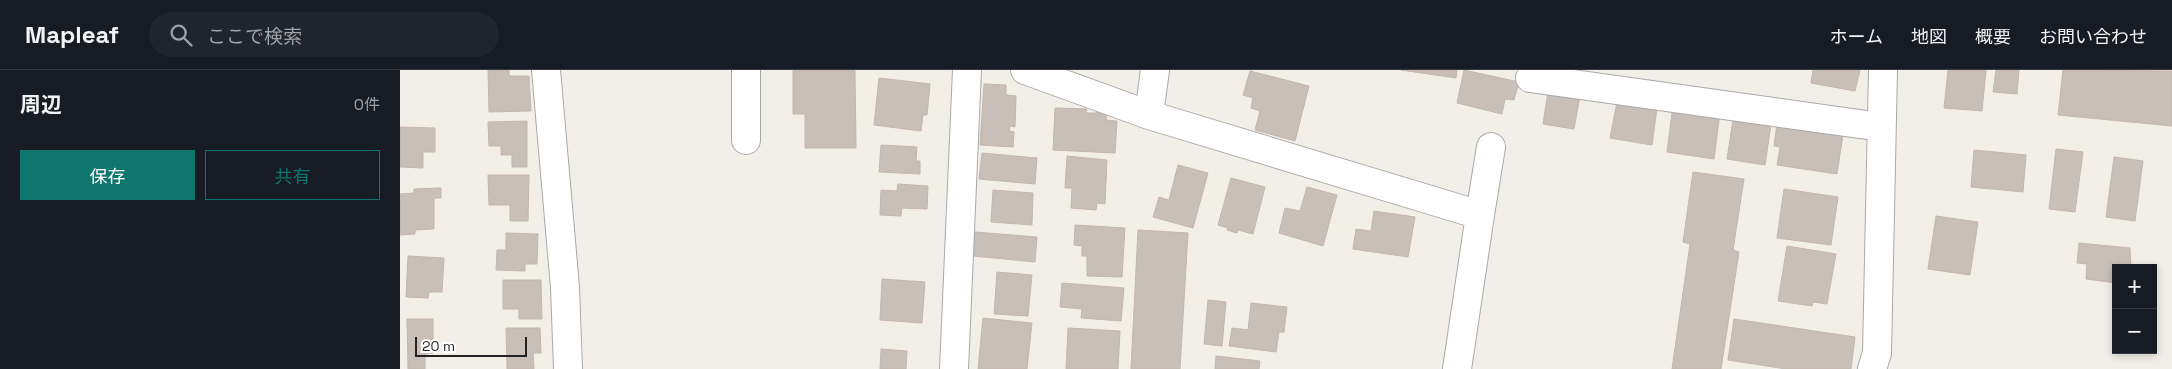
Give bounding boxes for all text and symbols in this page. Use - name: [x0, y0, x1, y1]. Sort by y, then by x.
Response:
- search box: [149, 12, 499, 57]
- text: Mapleaf: [25, 19, 119, 50]
- icon: search: [167, 21, 195, 49]
- text: ここで検索: [207, 24, 302, 49]
- text: ホーム: [1830, 25, 1883, 48]
- text: 地図: [1911, 25, 1947, 48]
- text: 概要: [1975, 25, 2011, 48]
- text: お問い合わせ: [2039, 25, 2147, 48]
- text: 周辺: [20, 91, 62, 118]
- text: 0件: [354, 94, 380, 115]
- button: 保存: [20, 150, 195, 200]
- button: 共有: [205, 150, 380, 200]
- map controls: [2112, 264, 2157, 354]
- button: +: [2112, 264, 2157, 309]
- button: −: [2112, 309, 2157, 354]
- scale bar: [415, 334, 528, 357]
- text: 20 m: [422, 337, 455, 355]

